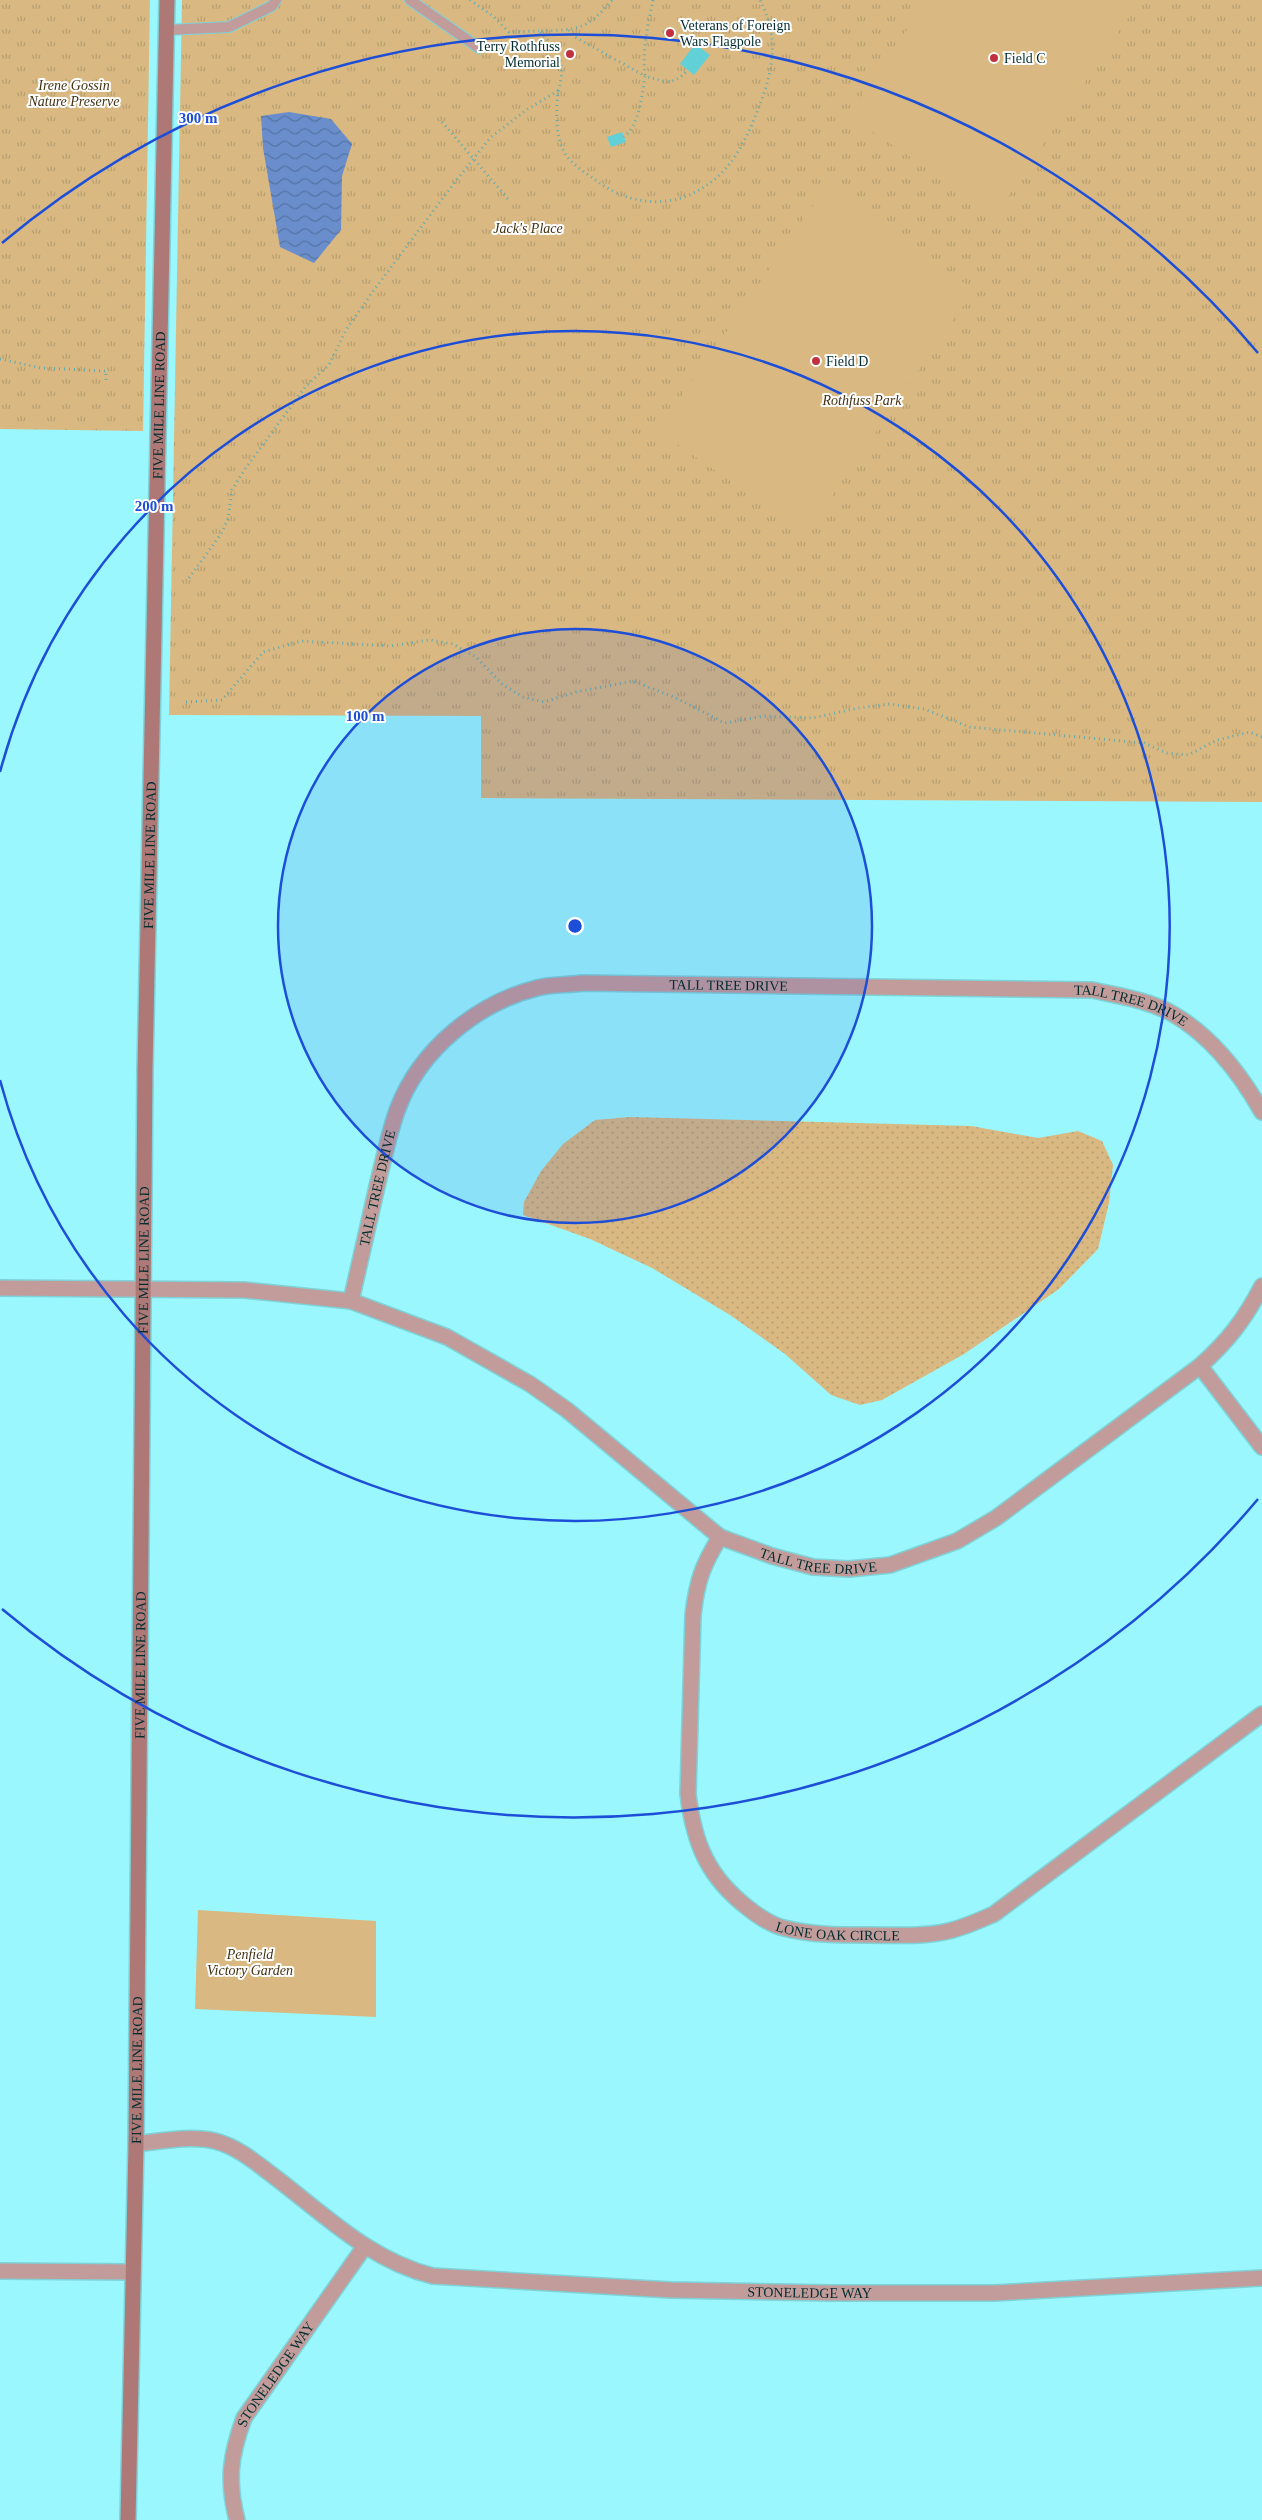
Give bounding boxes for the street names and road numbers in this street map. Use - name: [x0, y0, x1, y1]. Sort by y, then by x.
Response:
- street label: FIVE MILE LINE ROAD: [150, 331, 168, 479]
- street label: FIVE MILE LINE ROAD: [140, 781, 158, 929]
- street label: TALL TREE DRIVE: [669, 977, 788, 993]
- street label: TALL TREE DRIVE: [1074, 982, 1191, 1029]
- street label: TALL TREE DRIVE: [356, 1128, 398, 1247]
- street label: FIVE MILE LINE ROAD: [135, 1186, 152, 1334]
- street label: TALL TREE DRIVE: [758, 1545, 878, 1577]
- street label: FIVE MILE LINE ROAD: [132, 1591, 148, 1739]
- street label: LONE OAK CIRCLE: [774, 1919, 900, 1943]
- street label: FIVE MILE LINE ROAD: [129, 1996, 145, 2144]
- street label: STONELEDGE WAY: [747, 2284, 872, 2301]
- street label: STONELEDGE WAY: [234, 2319, 317, 2429]

